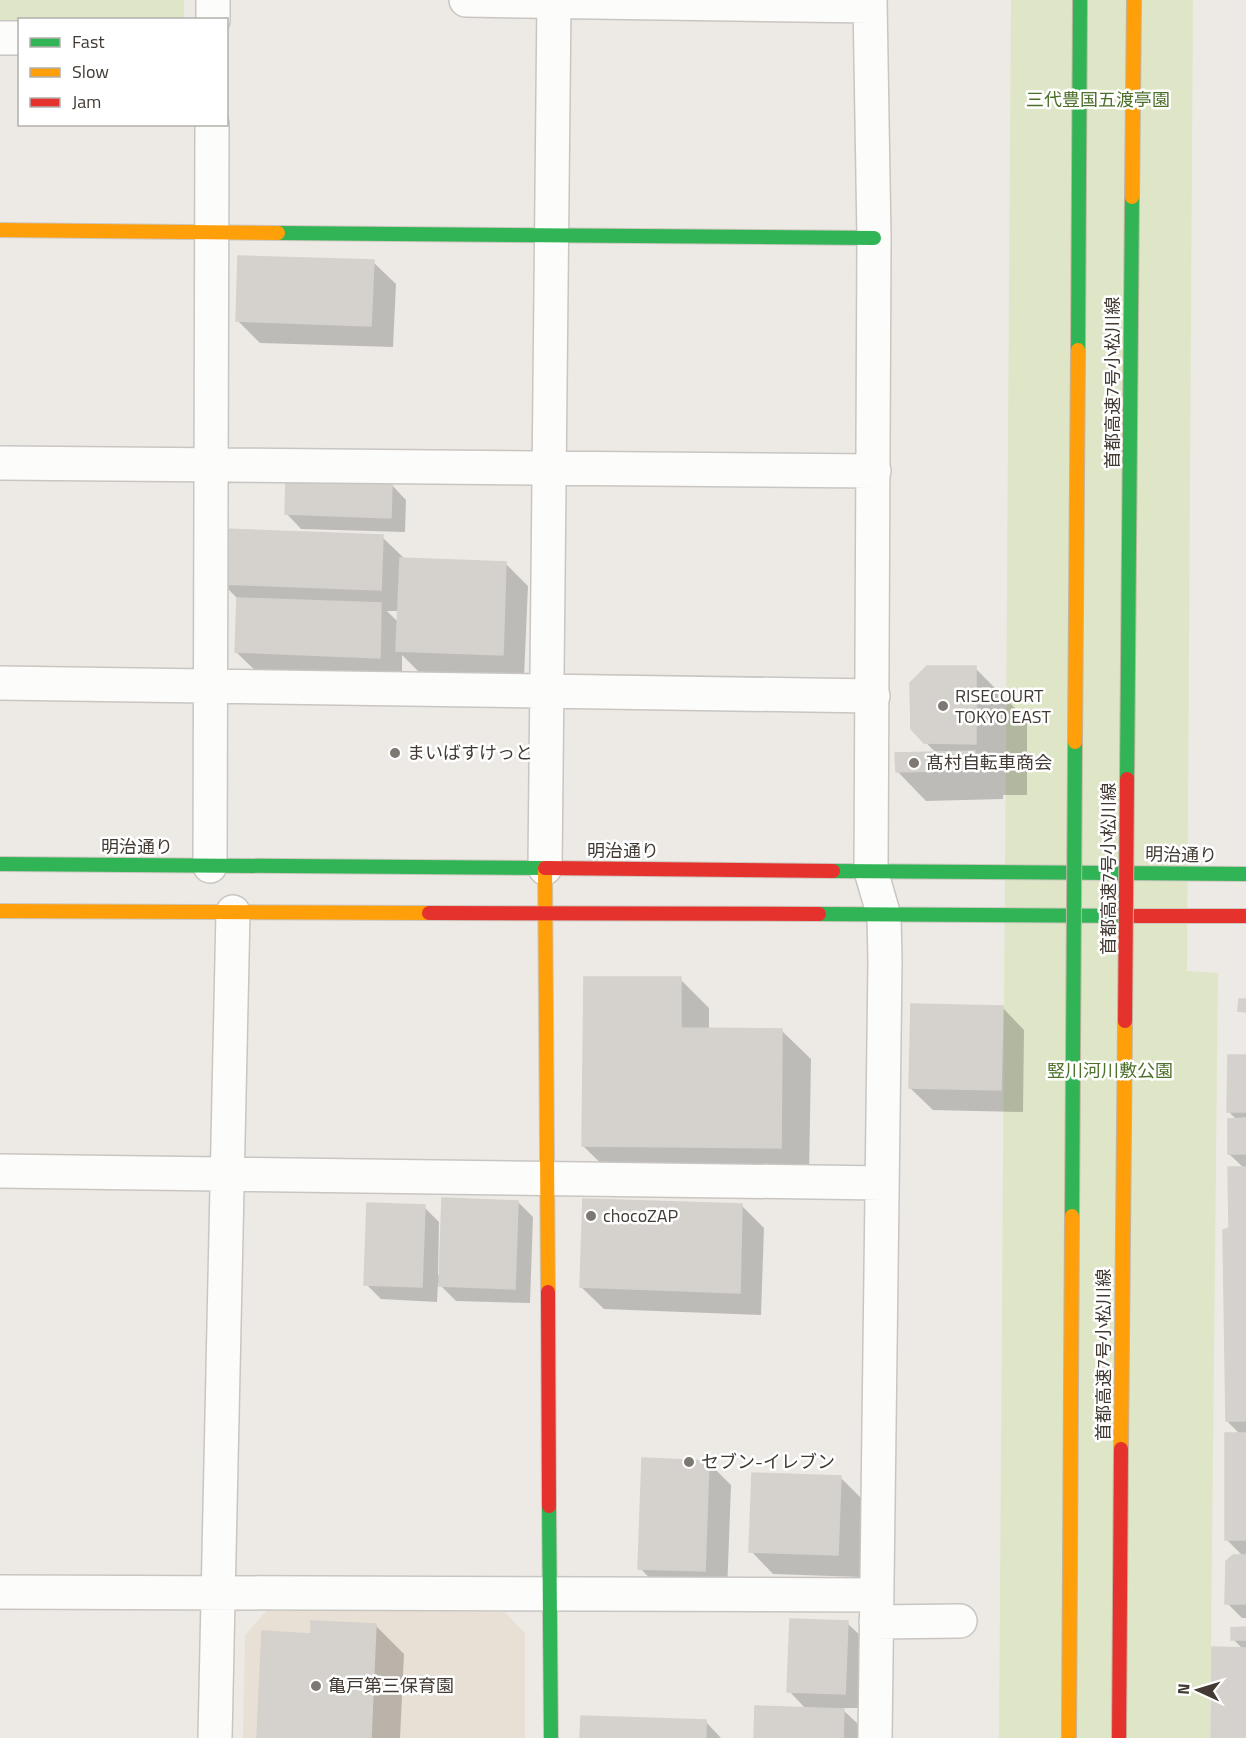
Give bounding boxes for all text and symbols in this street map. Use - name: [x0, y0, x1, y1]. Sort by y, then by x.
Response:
- legend: [18, 18, 228, 126]
- text: Fast: [72, 28, 105, 55]
- text: Slow: [72, 58, 109, 85]
- park label: 三代豊国五渡亭園: [1026, 86, 1170, 113]
- text: Jam: [72, 88, 101, 115]
- street label: 首都高速7号小松川線: [1099, 297, 1126, 469]
- place label: RISECOURT TOKYO EAST: [955, 682, 1052, 730]
- marker: RISECOURT TOKYO EAST: [936, 699, 950, 713]
- place label: まいばすけっと: [407, 739, 533, 766]
- marker: まいばすけっと: [388, 746, 402, 760]
- place label: 髙村自転車商会: [926, 749, 1052, 776]
- marker: 髙村自転車商会: [907, 756, 921, 770]
- street label: 首都高速7号小松川線: [1095, 783, 1122, 955]
- street label: 明治通り: [101, 833, 173, 860]
- street label: 明治通り: [587, 837, 659, 864]
- street label: 明治通り: [1145, 840, 1217, 869]
- park label: 竪川河川敷公園: [1047, 1057, 1173, 1084]
- place label: chocoZAP: [603, 1202, 678, 1229]
- marker: chocoZAP: [584, 1209, 598, 1223]
- street label: 首都高速7号小松川線: [1090, 1269, 1117, 1441]
- place label: セブン-イレブン: [701, 1448, 835, 1475]
- marker: セブン-イレブン: [682, 1455, 696, 1469]
- north arrow: [1168, 1660, 1228, 1720]
- place label: 亀戸第三保育園: [328, 1672, 454, 1699]
- marker: 亀戸第三保育園: [309, 1679, 323, 1693]
- text: N: [1171, 1683, 1195, 1695]

